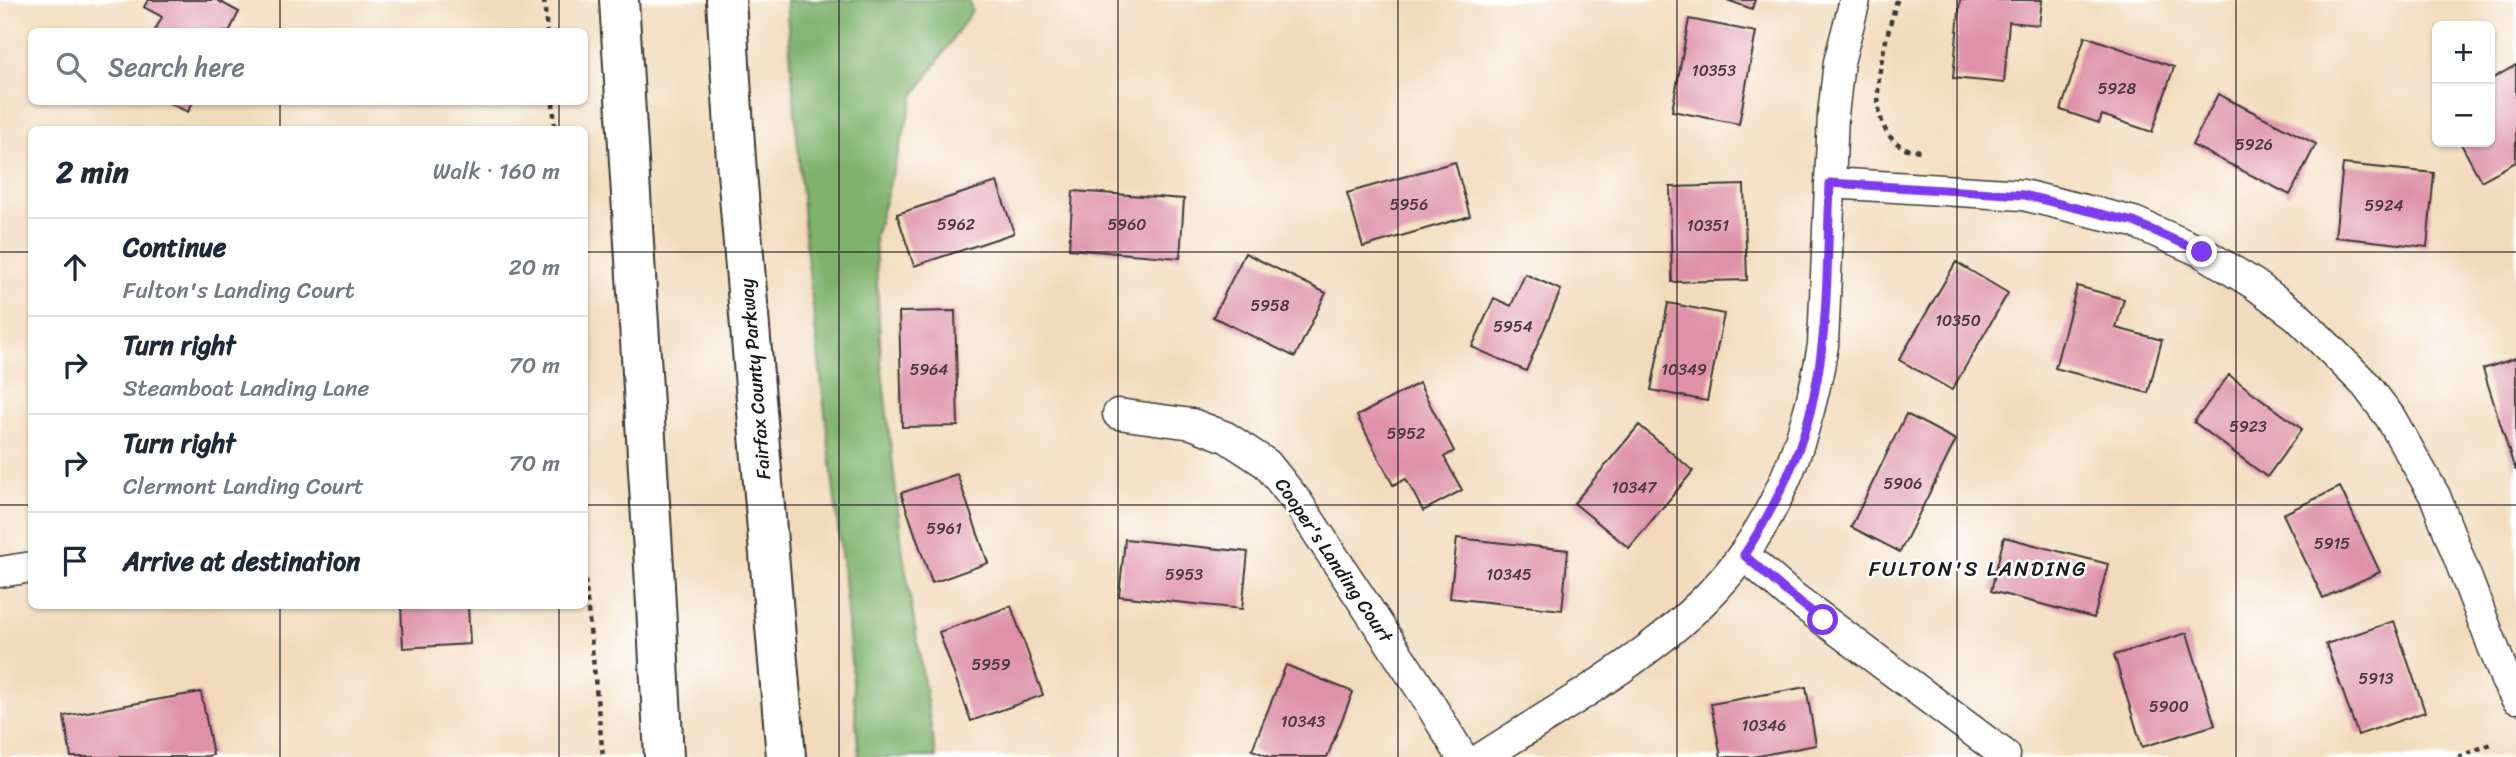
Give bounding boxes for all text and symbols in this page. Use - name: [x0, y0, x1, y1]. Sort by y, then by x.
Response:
- map controls: [2432, 21, 2495, 147]
- button: +: [2432, 21, 2495, 84]
- search box: [28, 28, 588, 105]
- text: Search here: [108, 44, 245, 90]
- icon: search: [52, 48, 90, 86]
- house number: 10353: [1692, 56, 1736, 85]
- house number: 5928: [2098, 74, 2137, 103]
- button: −: [2432, 84, 2495, 147]
- house number: 5926: [2235, 130, 2273, 159]
- text: 2 min: [56, 145, 129, 199]
- text: Walk · 160 m: [433, 151, 560, 192]
- house number: 5956: [1390, 190, 1428, 219]
- house number: 5924: [2365, 191, 2403, 220]
- house number: 5962: [937, 210, 975, 239]
- house number: 5960: [1108, 210, 1146, 239]
- house number: 10351: [1687, 211, 1729, 240]
- text: Continue: [123, 224, 226, 270]
- route end: [2186, 236, 2217, 267]
- text: 20 m: [509, 247, 560, 288]
- icon: ahead: [56, 248, 94, 286]
- text: Fulton's Landing Court: [123, 270, 355, 311]
- street label: Fairfax County Parkway: [730, 277, 780, 481]
- house number: 5958: [1250, 291, 1290, 320]
- house number: 10350: [1935, 306, 1981, 335]
- house number: 5954: [1493, 312, 1533, 341]
- text: Turn right: [123, 322, 236, 368]
- text: 70 m: [509, 345, 560, 386]
- icon: right: [56, 346, 94, 384]
- house number: 5964: [910, 355, 948, 384]
- house number: 10349: [1661, 355, 1707, 384]
- text: Steamboat Landing Lane: [123, 368, 369, 409]
- house number: 5923: [2229, 412, 2267, 441]
- house number: 5952: [1387, 419, 1425, 448]
- text: Turn right: [123, 420, 236, 466]
- text: 70 m: [509, 443, 560, 484]
- icon: right: [56, 444, 94, 482]
- text: Clermont Landing Court: [123, 466, 364, 507]
- house number: 5906: [1884, 469, 1922, 498]
- street label: Cooper's Landing Court: [1266, 471, 1403, 651]
- house number: 10347: [1612, 473, 1657, 502]
- house number: 5961: [926, 514, 962, 543]
- house number: 5915: [2314, 529, 2350, 558]
- text: Arrive at destination: [123, 538, 360, 584]
- icon: arrive: [56, 542, 94, 580]
- district label: FULTON'S LANDING: [1869, 550, 2087, 588]
- house number: 5953: [1165, 560, 1203, 589]
- house number: 10345: [1486, 560, 1532, 589]
- route start: [1807, 604, 1838, 635]
- house number: 5959: [971, 650, 1011, 679]
- house number: 5913: [2358, 664, 2394, 693]
- house number: 5900: [2149, 692, 2189, 721]
- house number: 10343: [1281, 707, 1325, 736]
- house number: 10346: [1742, 711, 1786, 740]

